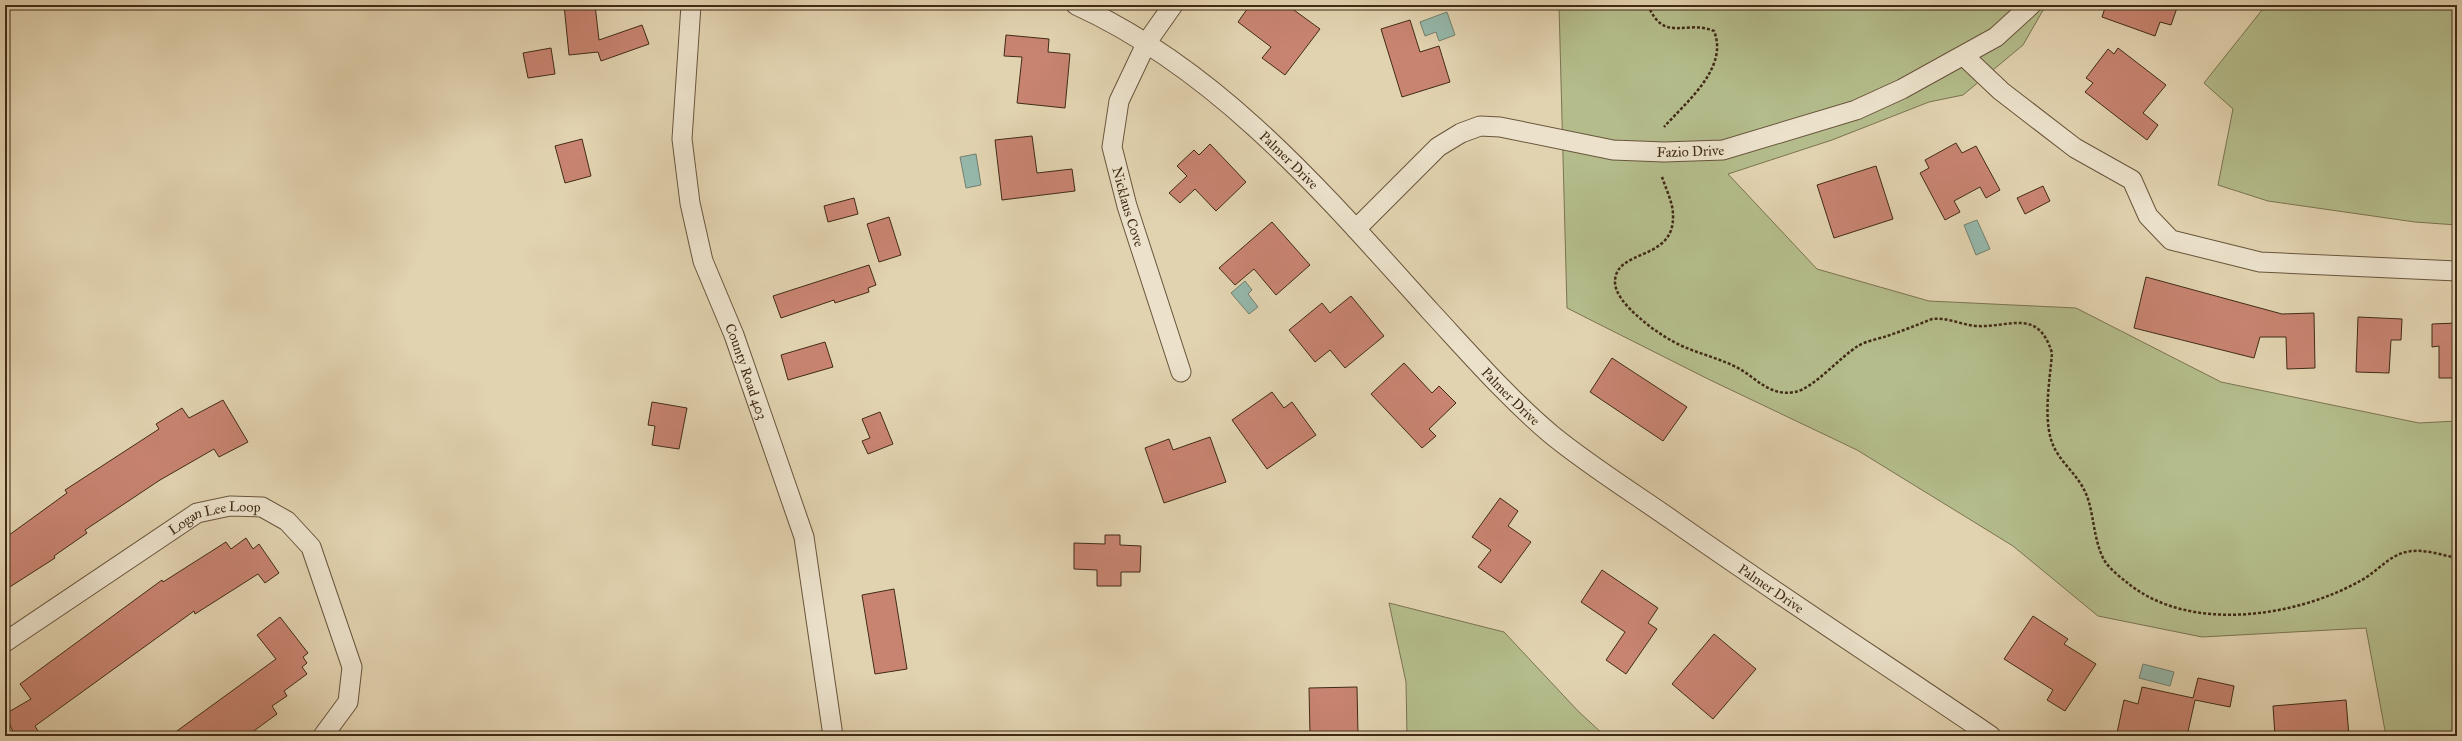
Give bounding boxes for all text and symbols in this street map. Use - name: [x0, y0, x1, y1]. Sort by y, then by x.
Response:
- street label: Palmer Drive: [1256, 127, 1322, 193]
- street label: Fazio Drive: [1656, 141, 1725, 161]
- street label: Nicklaus Cove: [1109, 165, 1148, 249]
- street label: County Road 403: [722, 321, 771, 422]
- street label: Palmer Drive: [1478, 364, 1544, 429]
- street label: Logan Lee Loop: [165, 497, 261, 538]
- street label: Palmer Drive: [1735, 560, 1807, 617]

